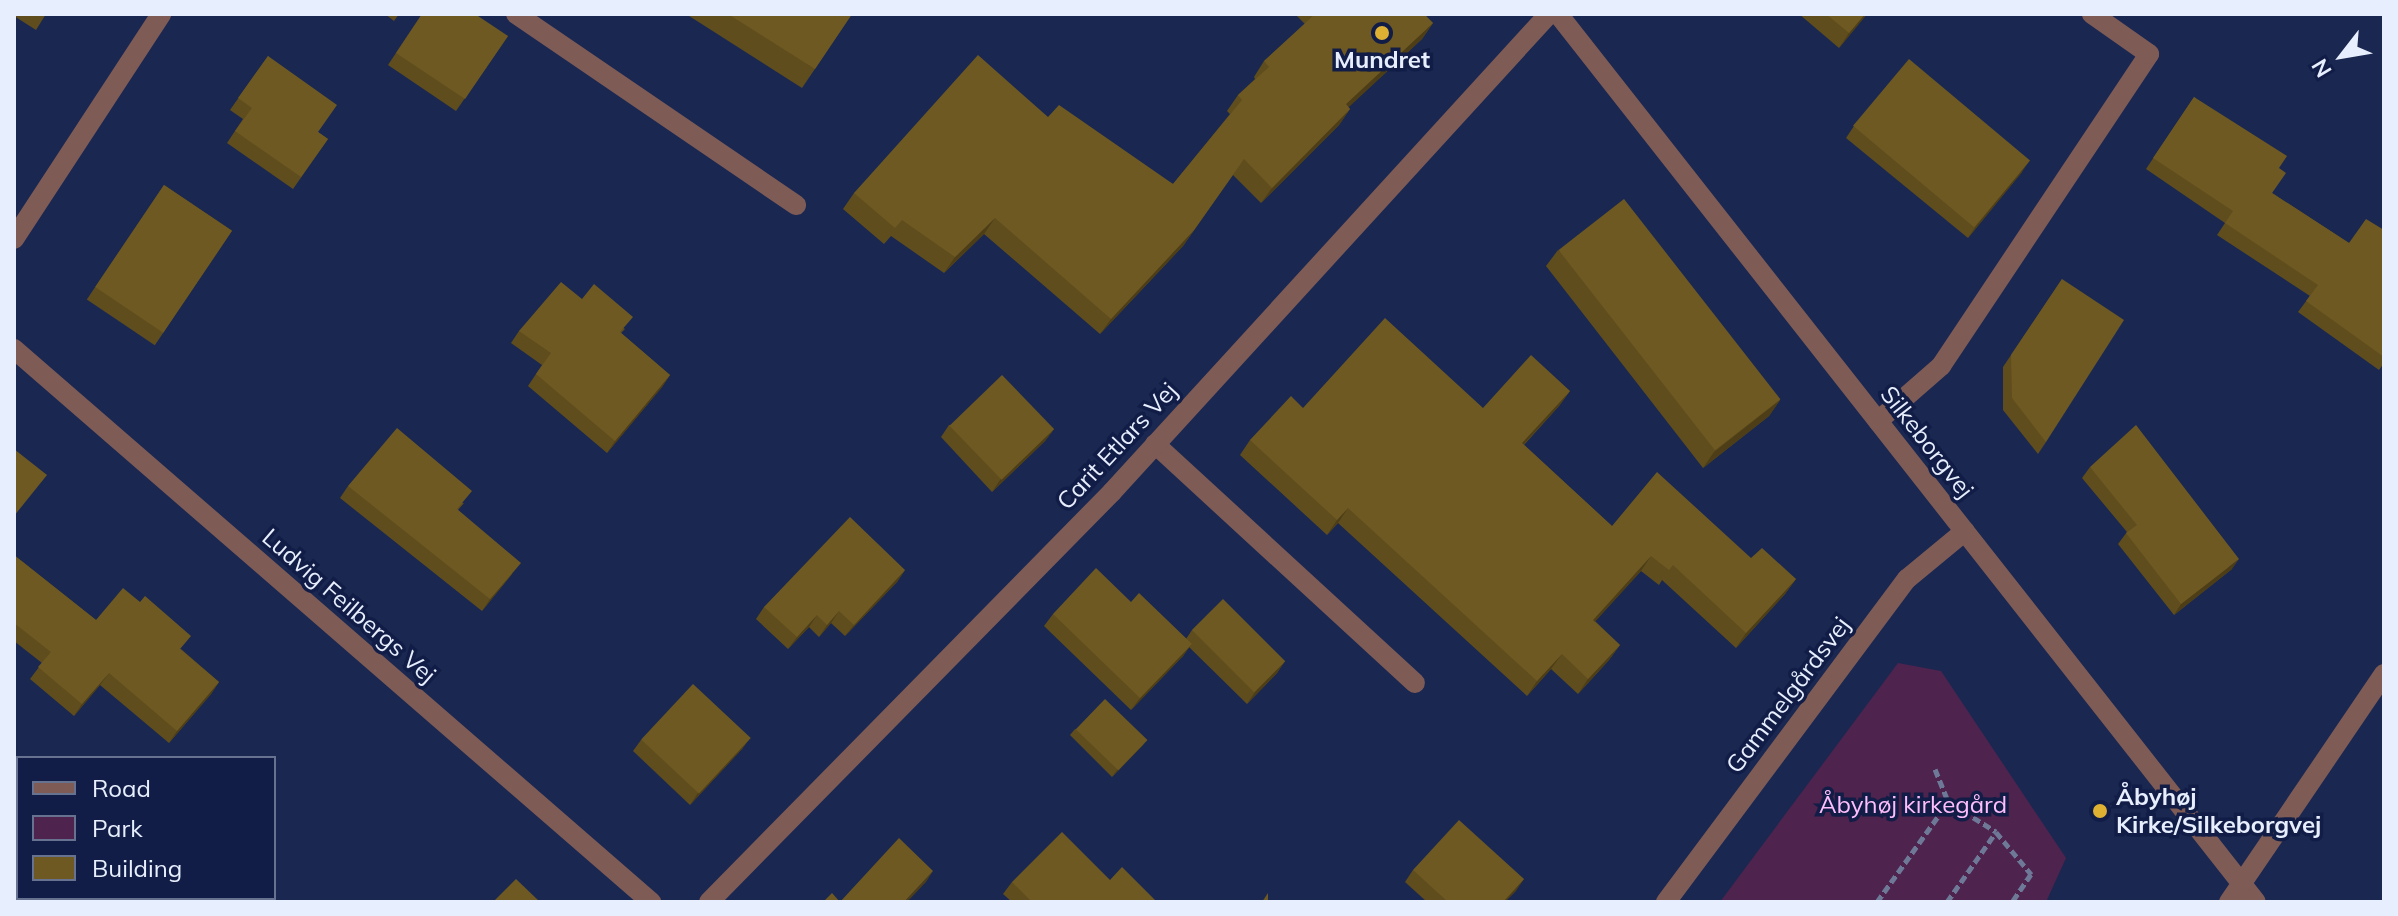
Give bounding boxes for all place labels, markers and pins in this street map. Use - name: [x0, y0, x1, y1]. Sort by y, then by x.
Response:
- marker: Mundret: [1373, 24, 1391, 42]
- place label: Mundret: [1334, 46, 1430, 74]
- place label: Åbyhøj Kirke/Silkeborgvej: [2116, 783, 2321, 839]
- marker: Åbyhøj Kirke/Silkeborgvej: [2091, 802, 2109, 820]

